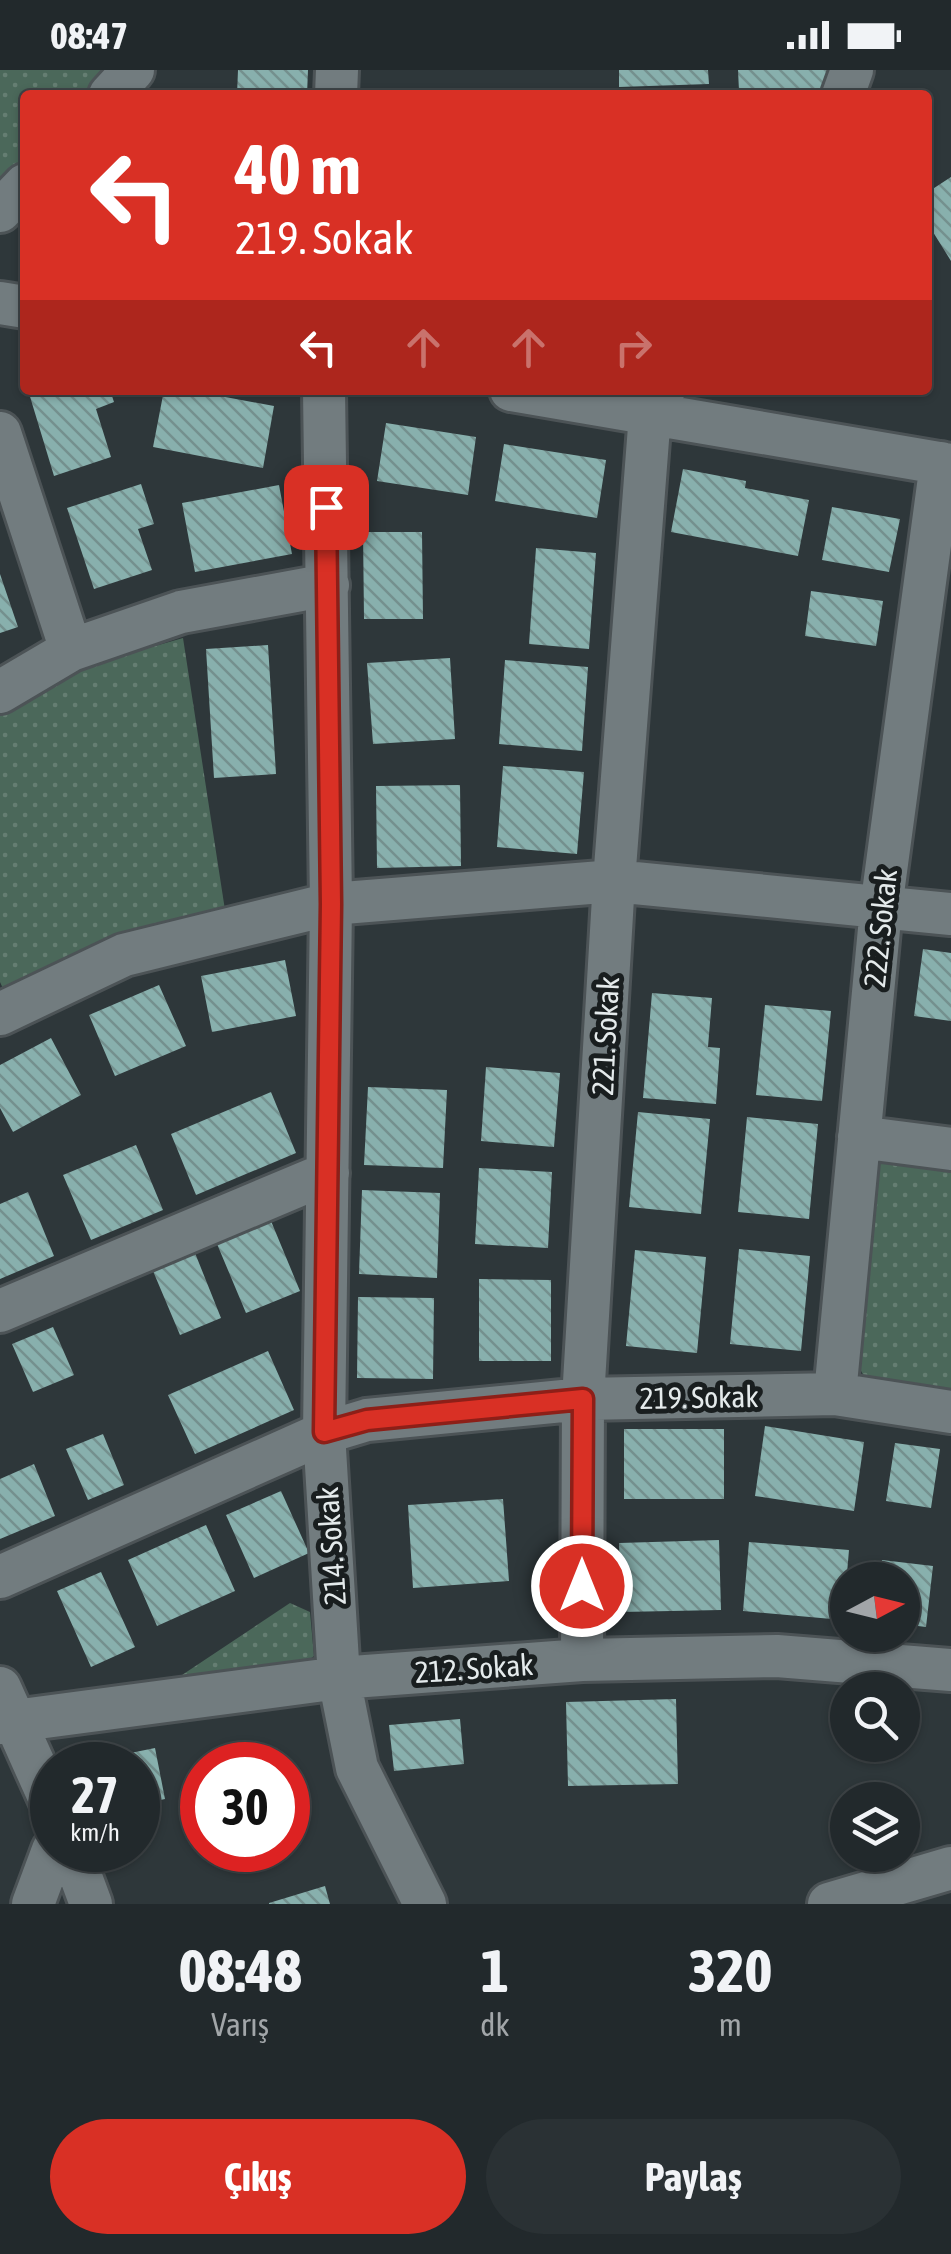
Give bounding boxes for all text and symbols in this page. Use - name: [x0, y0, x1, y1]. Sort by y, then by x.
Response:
- text: 08:47: [50, 14, 128, 57]
- text: 40 m: [235, 129, 361, 209]
- icon: left: [70, 130, 200, 260]
- text: 219. Sokak: [235, 212, 413, 264]
- icon: left: [291, 320, 346, 375]
- icon: ahead: [396, 320, 451, 375]
- icon: ahead: [501, 320, 556, 375]
- icon: right: [606, 320, 661, 375]
- pin: [284, 465, 369, 550]
- icon: arrive: [299, 480, 354, 535]
- street label: 222. Sokak: [857, 867, 903, 989]
- street label: 221. Sokak: [585, 976, 625, 1096]
- street label: 219. Sokak: [639, 1379, 759, 1415]
- street label: 214. Sokak: [310, 1486, 352, 1606]
- position arrow: [530, 1534, 634, 1638]
- north arrow: [830, 1562, 920, 1652]
- map controls: [830, 1562, 920, 1872]
- street label: 212. Sokak: [414, 1647, 534, 1689]
- button: search: [830, 1672, 920, 1762]
- speed limit sign: 30: [180, 1742, 310, 1872]
- text: 27: [71, 1766, 118, 1824]
- button: layers: [830, 1782, 920, 1872]
- text: km/h: [70, 1818, 120, 1846]
- text: 08:48: [178, 1936, 302, 2005]
- text: 1: [481, 1936, 509, 2005]
- text: 320: [688, 1936, 773, 2005]
- text: Varış: [211, 2006, 269, 2043]
- text: dk: [480, 2006, 510, 2043]
- text: m: [719, 2006, 742, 2043]
- button: Çıkış: [50, 2119, 466, 2234]
- button: Paylaş: [486, 2119, 901, 2234]

